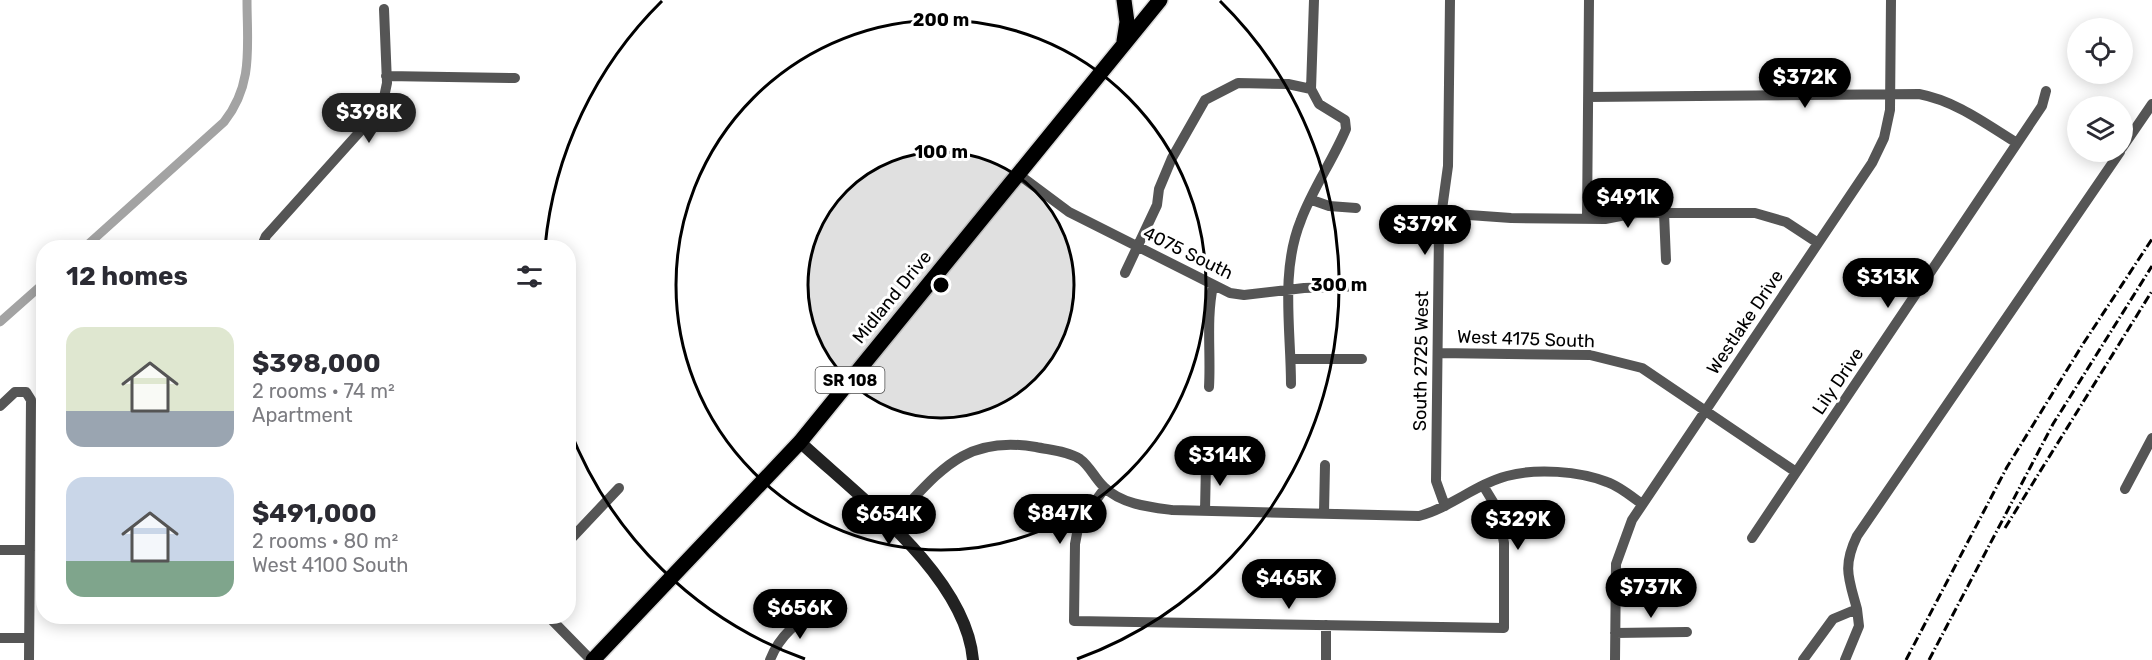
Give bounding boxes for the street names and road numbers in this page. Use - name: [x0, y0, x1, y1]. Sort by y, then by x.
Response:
- street label: 4075 South: [1139, 222, 1237, 284]
- street label: Midland Drive: [848, 246, 936, 348]
- street label: Westlake Drive: [1702, 266, 1788, 378]
- street label: South 2725 West: [1409, 291, 1433, 431]
- street label: West 4175 South: [1457, 326, 1595, 352]
- street label: Lily Drive: [1808, 343, 1868, 419]
- road number: SR 108: [816, 367, 884, 393]

